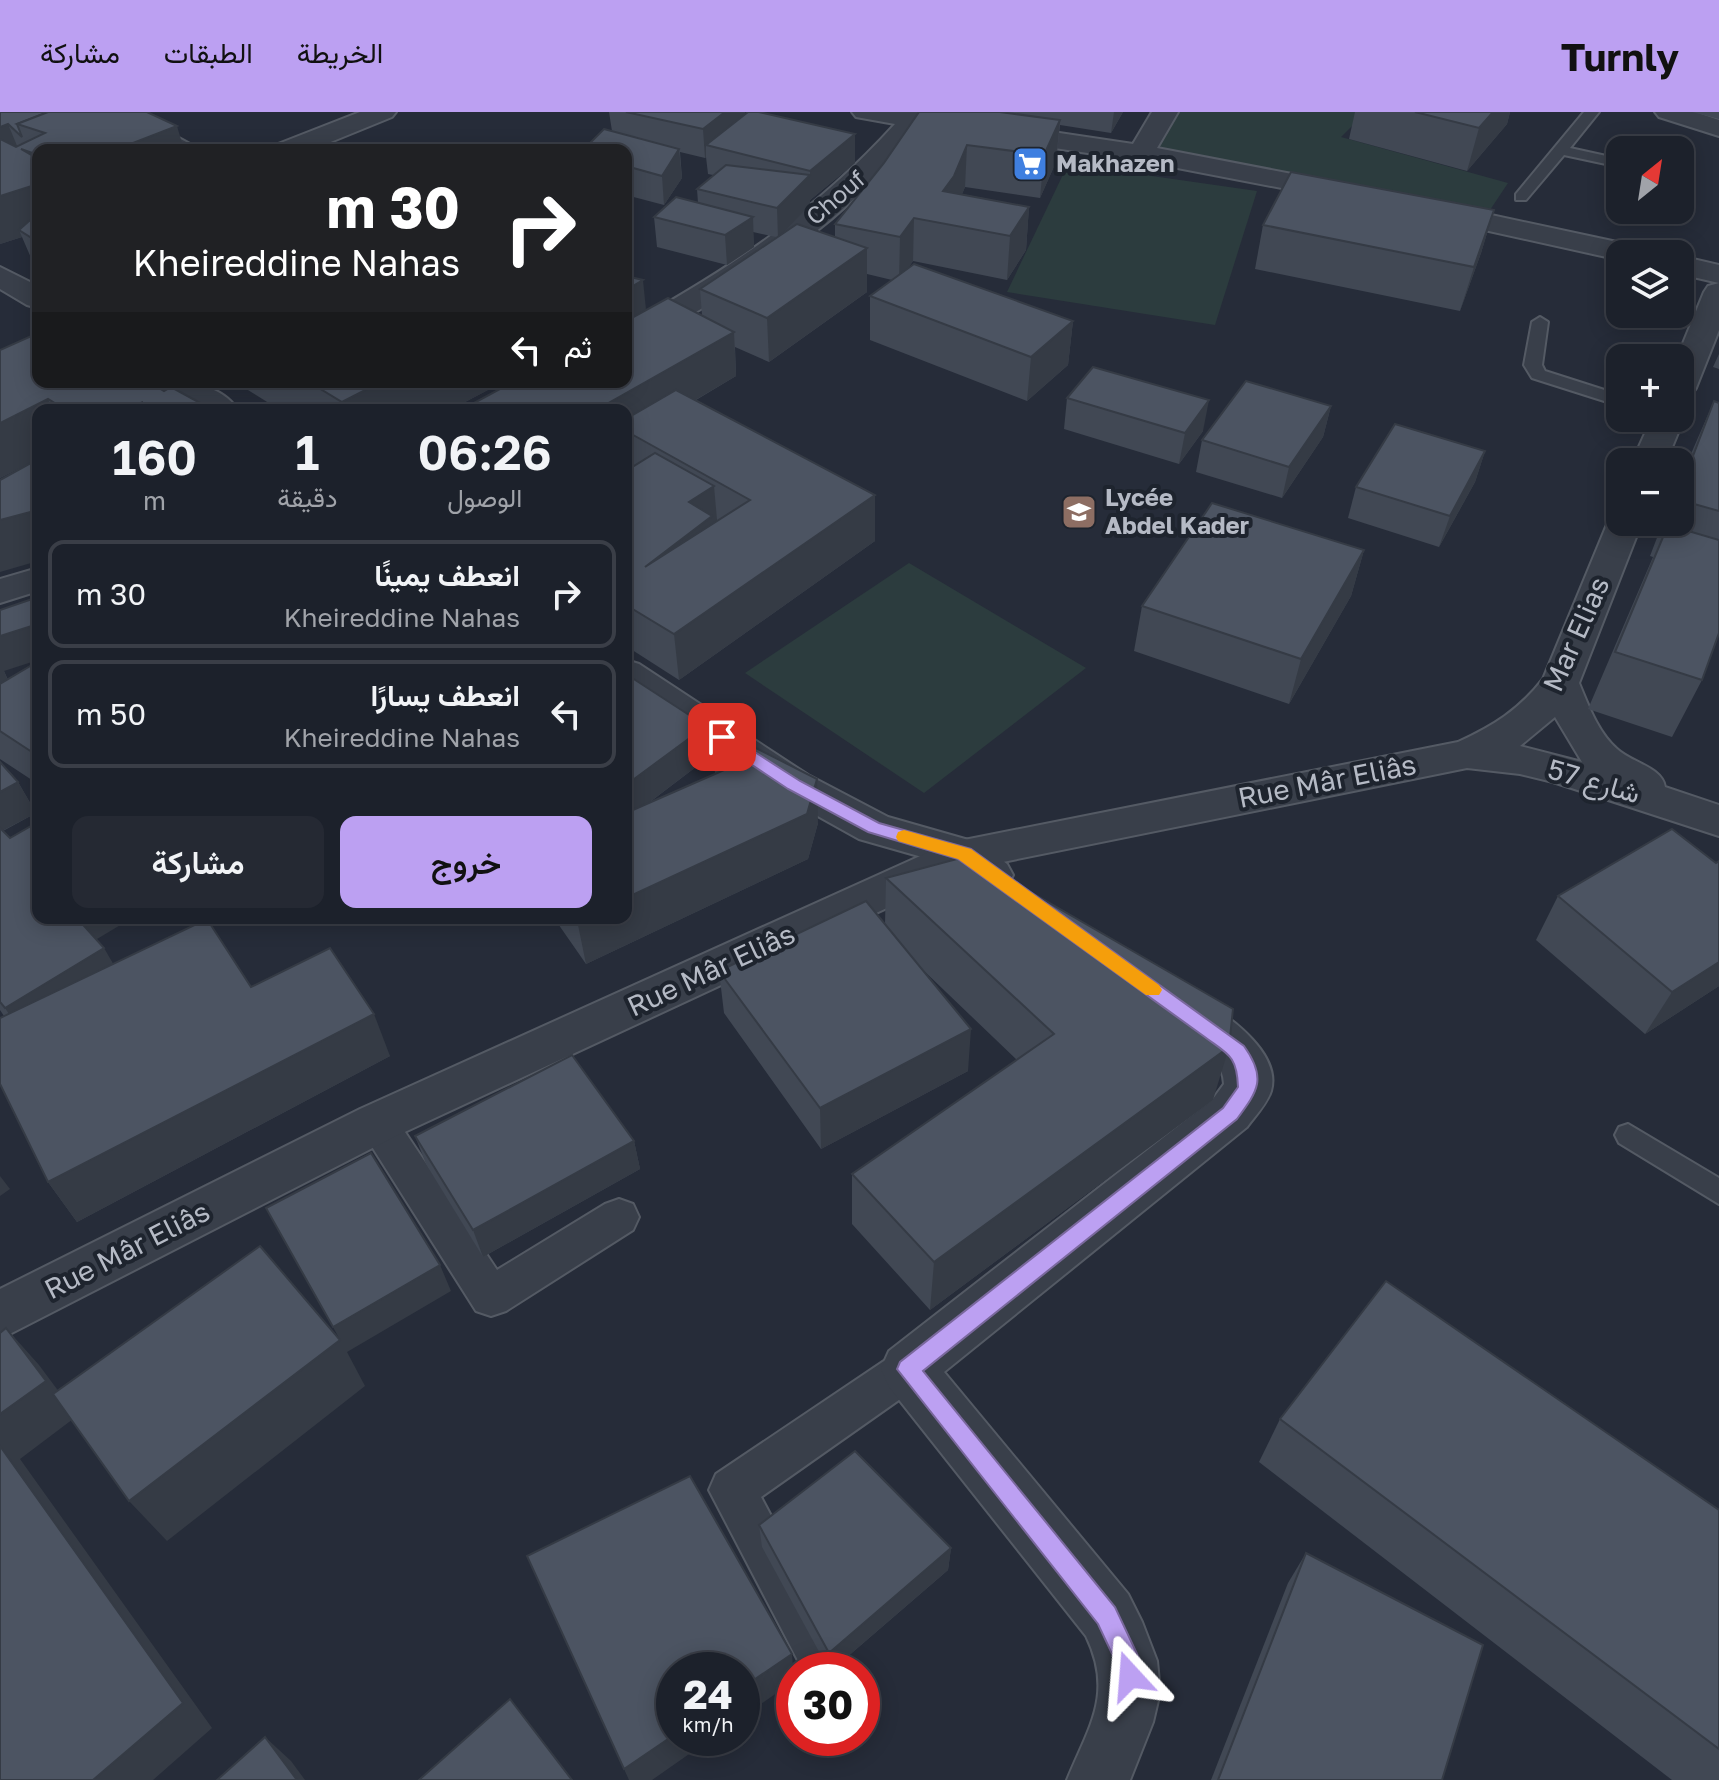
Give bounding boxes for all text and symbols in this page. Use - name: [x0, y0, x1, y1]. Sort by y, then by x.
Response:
- text: Turnly: [1561, 34, 1679, 79]
- text: مشاركة: [40, 36, 120, 69]
- text: الطبقات: [164, 36, 253, 69]
- text: الخريطة: [297, 36, 383, 69]
- north arrow: [1606, 136, 1694, 224]
- map controls: [1606, 136, 1694, 536]
- supermarket icon: Makhazen: [1011, 145, 1049, 183]
- place label: Makhazen: [1056, 148, 1174, 177]
- street label: Chouf: [800, 163, 871, 230]
- text: 30 m: [326, 173, 460, 240]
- icon: right: [488, 176, 592, 280]
- button: layers: [1606, 240, 1694, 328]
- text: Kheireddine Nahas: [133, 241, 460, 284]
- icon: left: [504, 328, 548, 372]
- text: ثم: [564, 329, 592, 365]
- button: +: [1606, 344, 1694, 432]
- text: 1: [295, 423, 319, 481]
- text: 06:26: [418, 423, 552, 481]
- text: 160: [112, 428, 197, 486]
- button: −: [1606, 448, 1694, 536]
- text: دقيقة: [277, 482, 337, 513]
- text: الوصول: [447, 482, 522, 513]
- place label: Lycée Abdel Kader: [1105, 482, 1249, 539]
- text: m: [143, 485, 166, 516]
- school or university icon: Lycée Abdel Kader: [1060, 493, 1098, 531]
- text: انعطف يمينًا: [374, 557, 520, 593]
- street label: Mar Elias: [1536, 571, 1615, 696]
- icon: right: [544, 572, 588, 616]
- text: 30 m: [76, 576, 146, 612]
- text: Kheireddine Nahas: [284, 602, 520, 633]
- text: انعطف يسارًا: [371, 677, 520, 713]
- icon: left: [544, 692, 588, 736]
- text: 50 m: [76, 696, 146, 732]
- pin: [688, 703, 756, 771]
- icon: arrive: [700, 715, 744, 759]
- text: Kheireddine Nahas: [284, 722, 520, 753]
- street label: Rue Mâr Eliâs: [1235, 747, 1419, 814]
- street label: شارع 57: [1543, 752, 1644, 812]
- button: مشاركة: [72, 816, 324, 908]
- button: خروج: [340, 816, 592, 908]
- street label: Rue Mâr Eliâs: [622, 916, 800, 1023]
- street label: Rue Mâr Eliâs: [39, 1194, 215, 1305]
- position arrow: [1088, 1634, 1172, 1718]
- speed limit sign: 30: [776, 1652, 880, 1756]
- text: 24: [683, 1670, 733, 1718]
- text: km/h: [683, 1712, 733, 1736]

